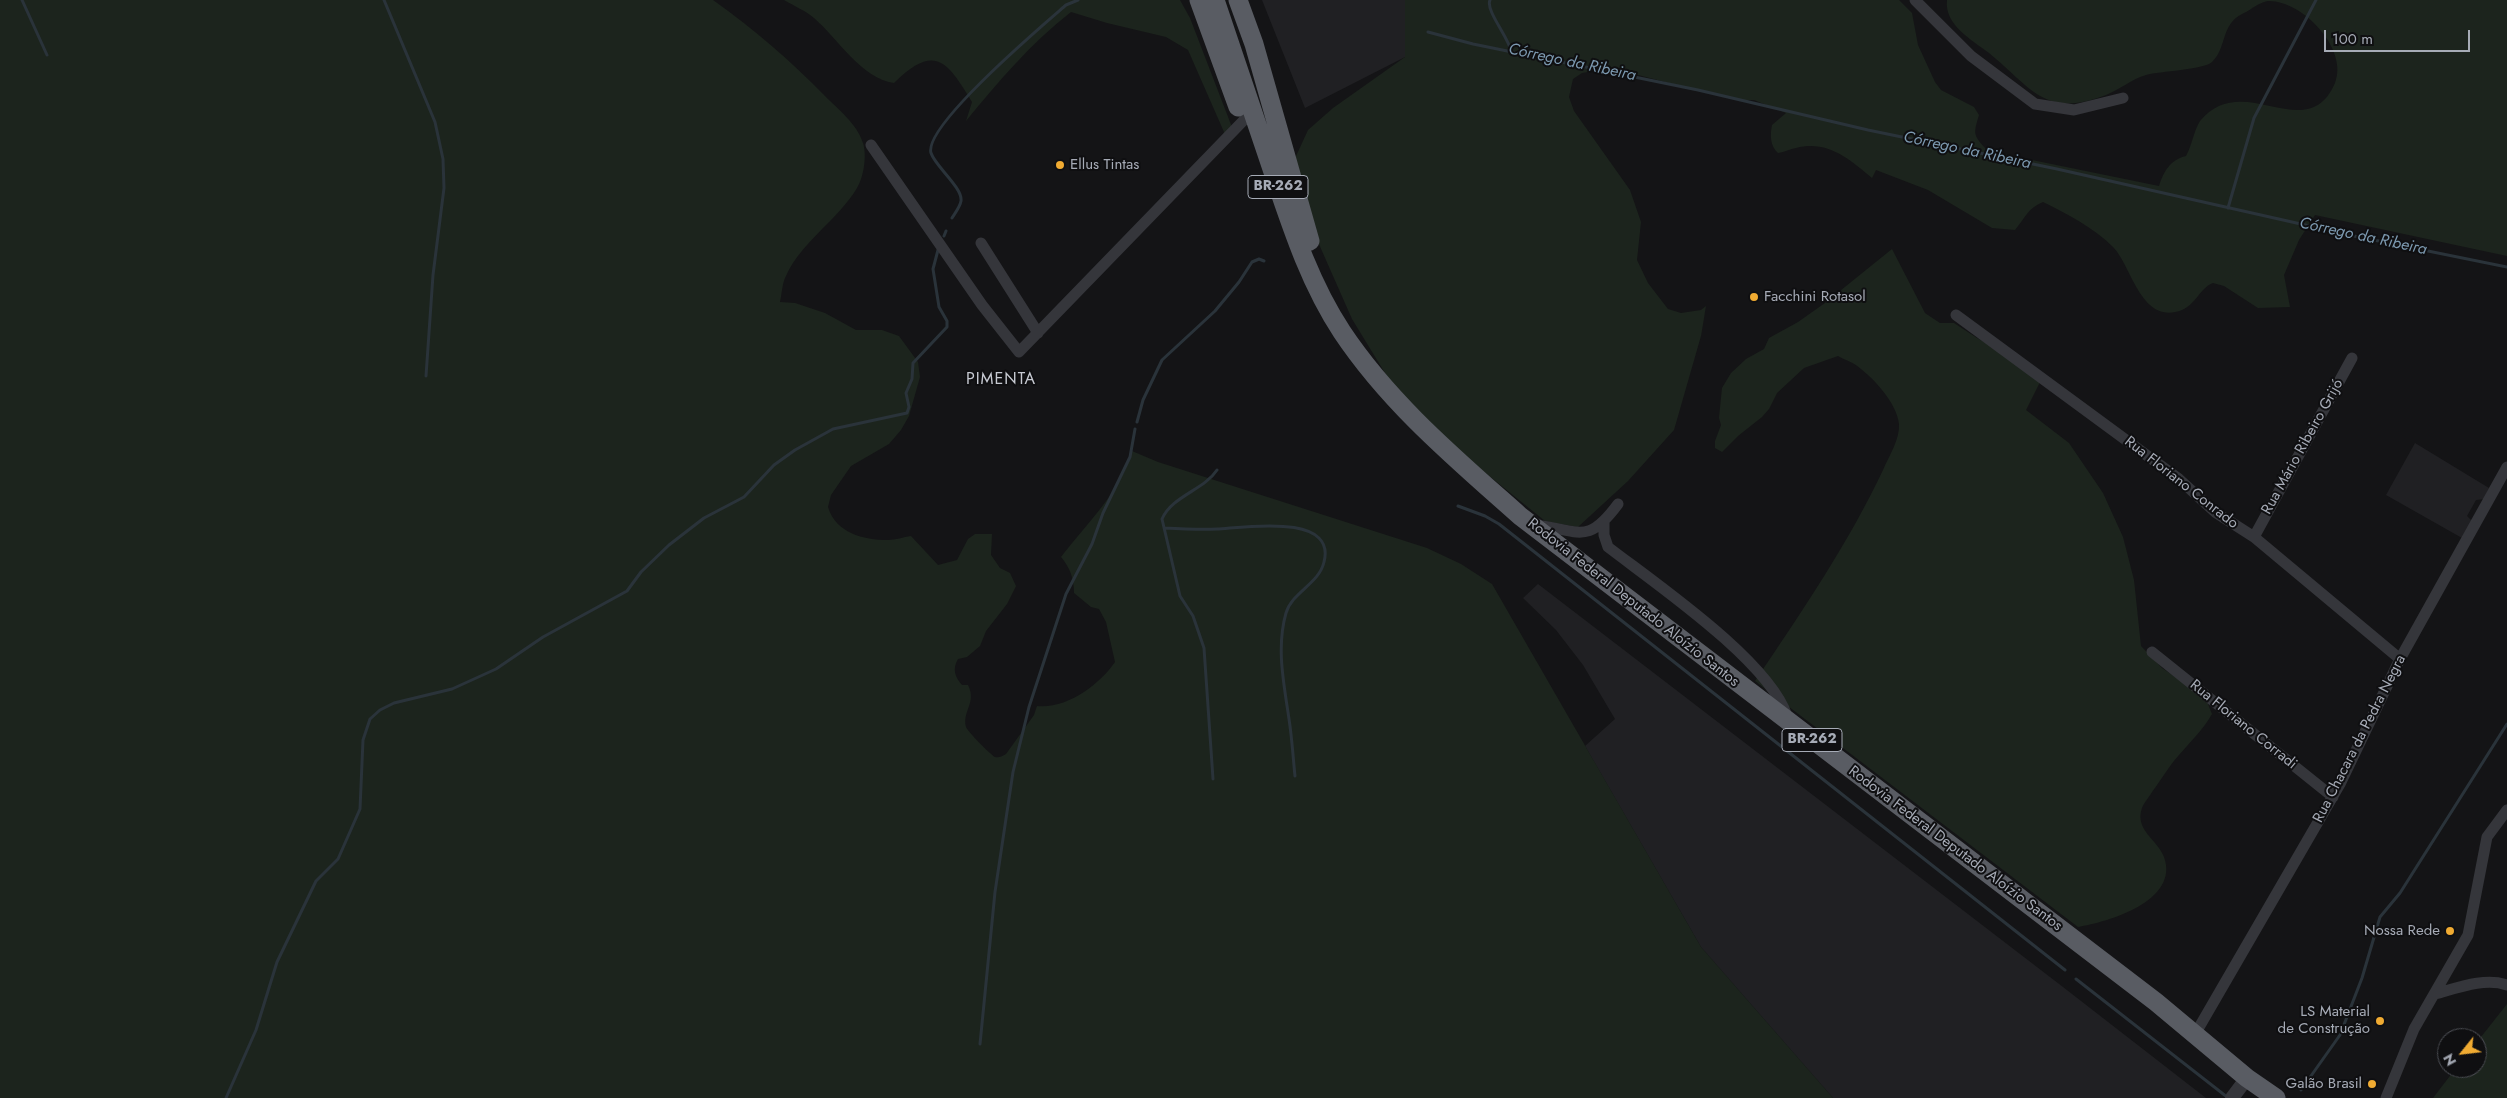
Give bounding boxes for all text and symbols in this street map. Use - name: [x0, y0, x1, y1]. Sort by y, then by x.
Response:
- scale bar: [2327, 20, 2473, 52]
- text: 100 m: [2332, 28, 2373, 50]
- water label: Córrego da Ribeira: [1506, 40, 1638, 86]
- water label: Córrego da Ribeira: [1901, 128, 2033, 174]
- place label: Ellus Tintas: [1070, 156, 1139, 174]
- marker: Ellus Tintas: [1054, 159, 1066, 171]
- road number: BR-262: [1248, 176, 1308, 198]
- water label: Córrego da Ribeira: [2297, 214, 2429, 260]
- place label: Facchini Rotasol: [1764, 288, 1866, 306]
- marker: Facchini Rotasol: [1748, 291, 1760, 303]
- district label: PIMENTA: [965, 370, 1037, 390]
- street label: Rua Mário Ribeiro Grijó: [2258, 376, 2348, 518]
- street label: Rua Floriano Conrado: [2121, 433, 2241, 533]
- street label: Rodovia Federal Deputado Aloízio Santos: [1524, 515, 1742, 691]
- street label: Rua Chacara da Pedra Negra: [2310, 652, 2410, 826]
- street label: Rua Floriano Corradi: [2186, 676, 2300, 774]
- road number: BR-262: [1782, 728, 1842, 752]
- street label: Rodovia Federal Deputado Aloízio Santos: [1844, 763, 2066, 935]
- place label: Nossa Rede: [2364, 922, 2440, 940]
- marker: Nossa Rede: [2444, 925, 2456, 937]
- place label: LS Material de Construção: [2278, 1003, 2370, 1038]
- marker: LS Material de Construção: [2374, 1015, 2386, 1027]
- north arrow: [2437, 1028, 2487, 1078]
- text: N: [2438, 1050, 2461, 1070]
- place label: Galão Brasil: [2286, 1075, 2362, 1093]
- marker: Galão Brasil: [2366, 1078, 2378, 1090]

